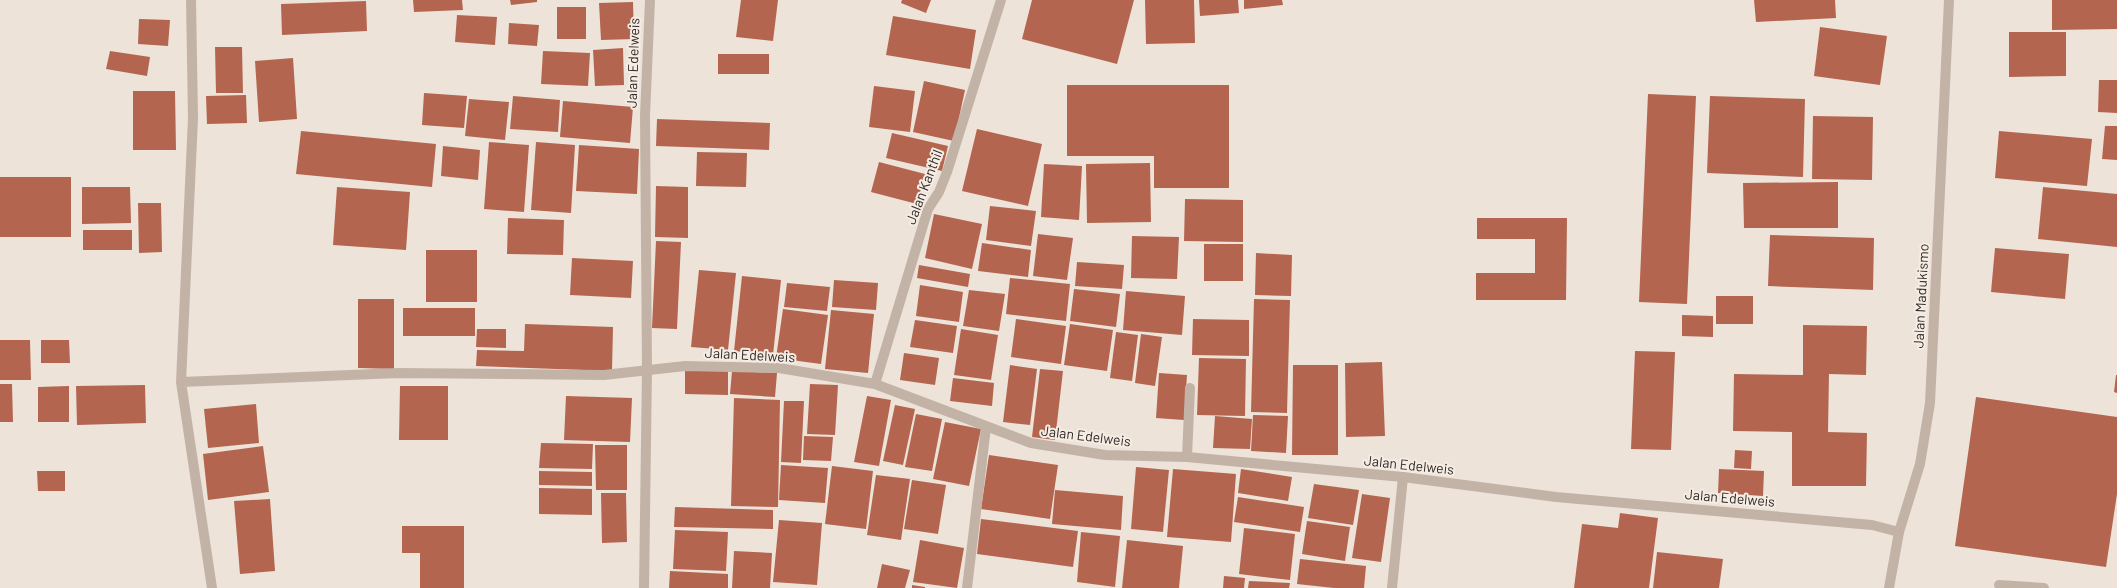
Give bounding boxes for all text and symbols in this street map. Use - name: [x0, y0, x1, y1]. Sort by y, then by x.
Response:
- street label: Jalan Edelweis: [622, 17, 643, 108]
- street label: Jalan Kanthil: [902, 147, 946, 227]
- street label: Jalan Madukismo: [1909, 243, 1932, 349]
- street label: Jalan Edelweis: [704, 344, 796, 365]
- street label: Jalan Edelweis: [1040, 422, 1132, 449]
- street label: Jalan Edelweis: [1363, 451, 1455, 478]
- street label: Jalan Edelweis: [1684, 485, 1776, 510]

